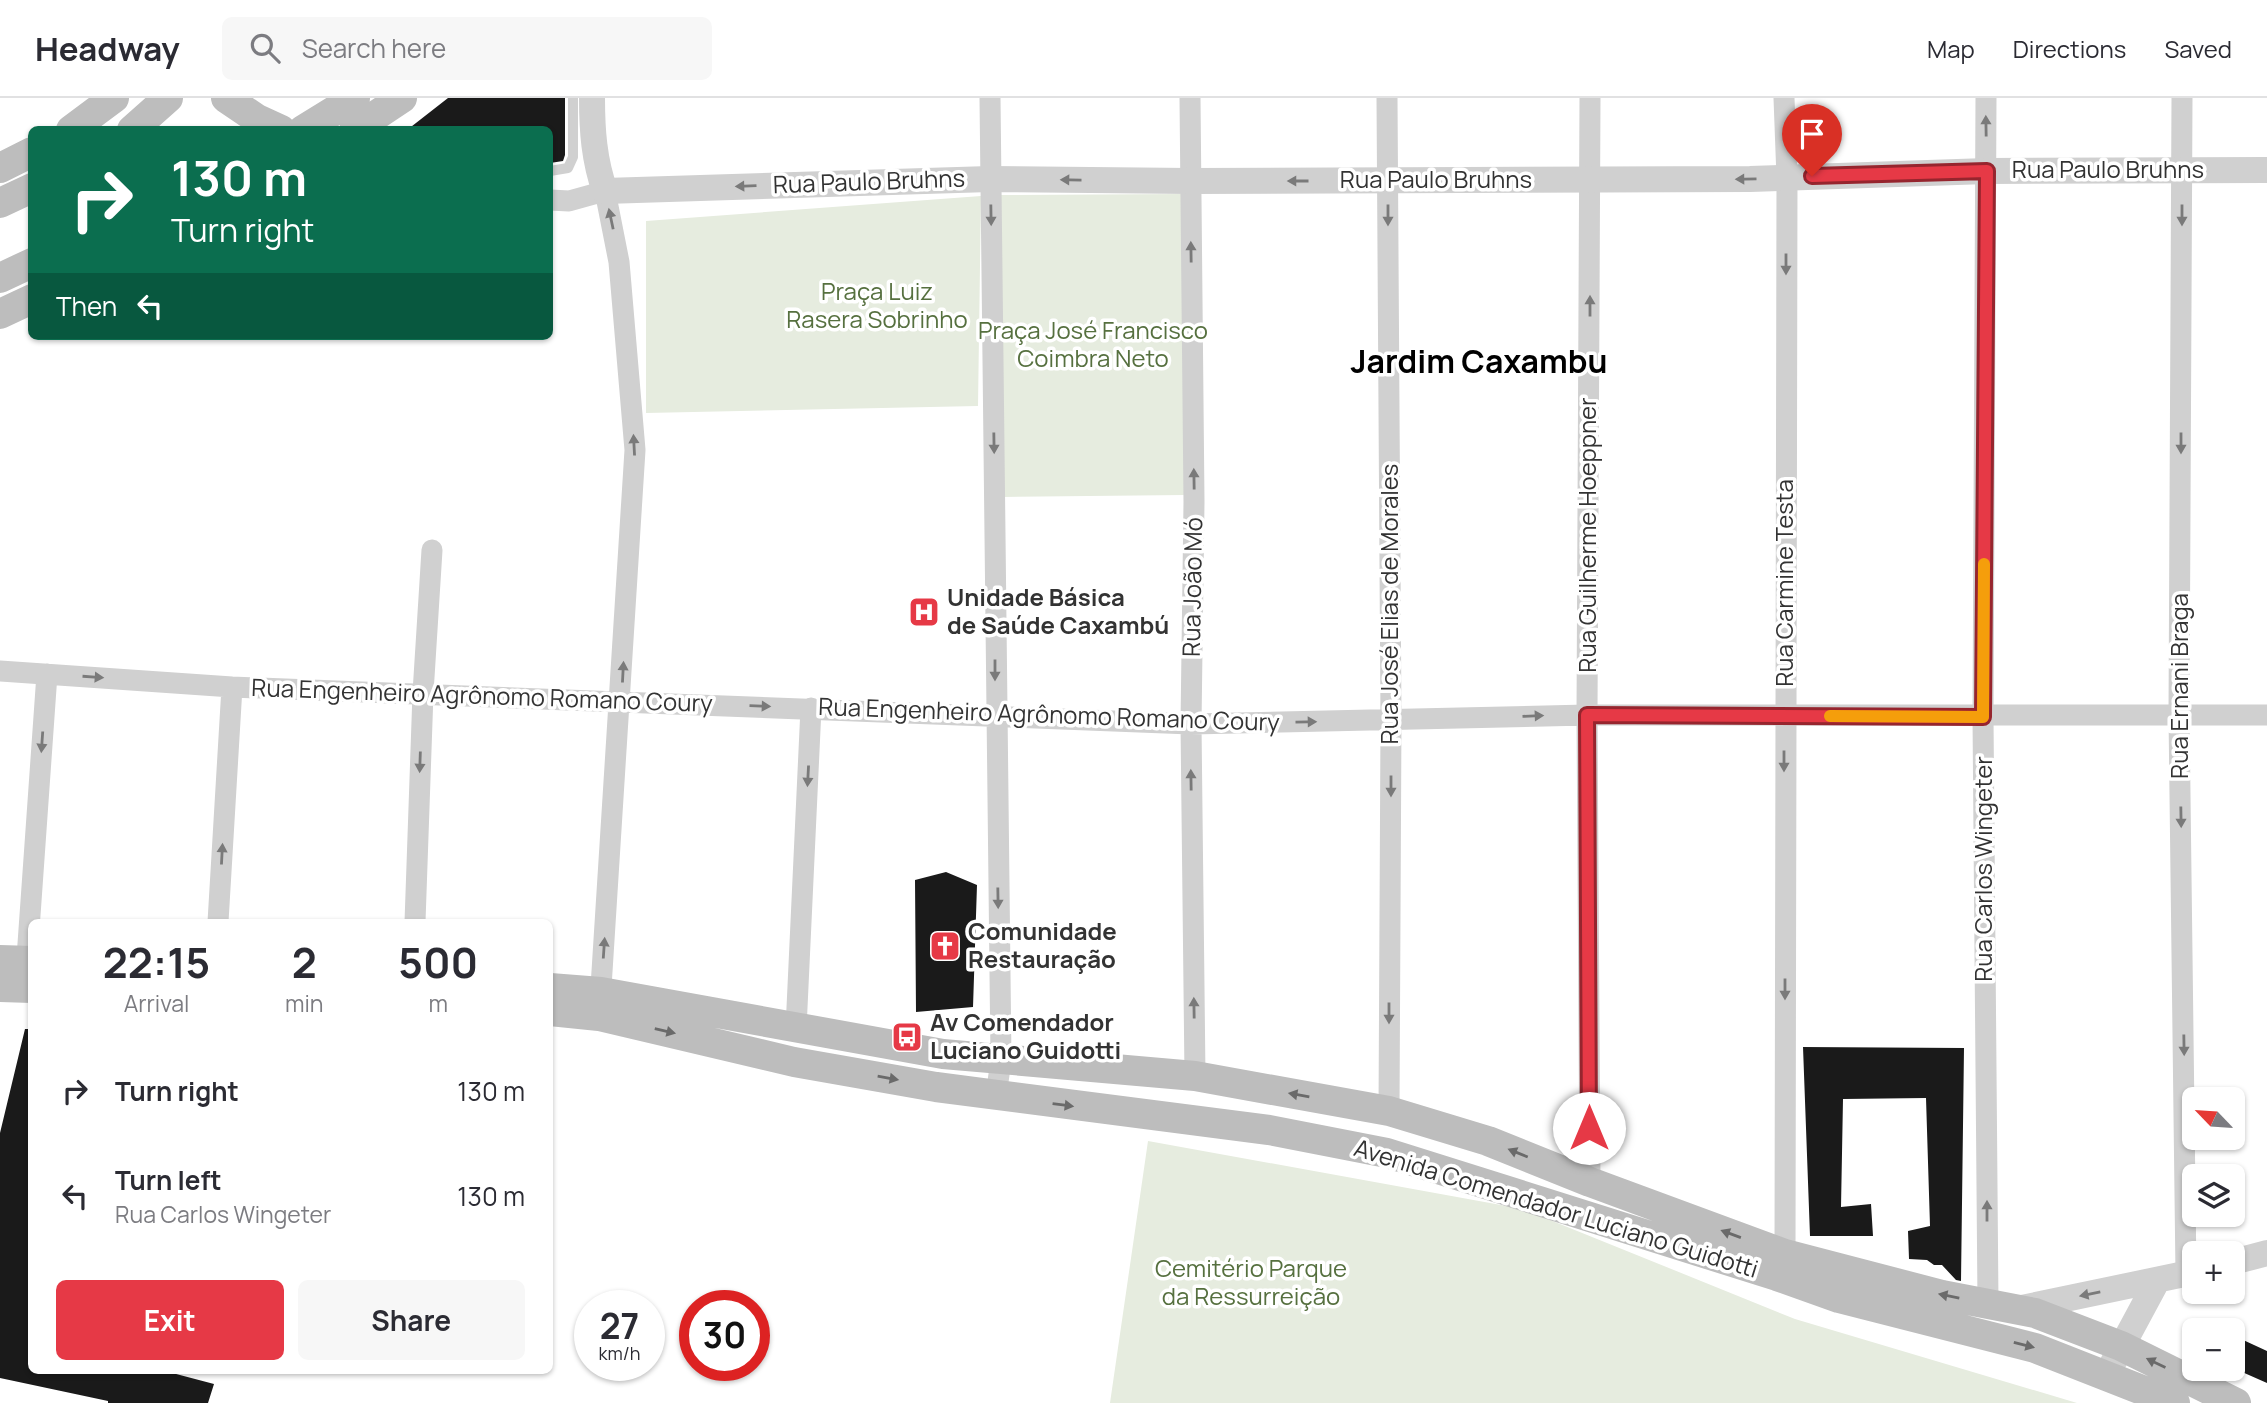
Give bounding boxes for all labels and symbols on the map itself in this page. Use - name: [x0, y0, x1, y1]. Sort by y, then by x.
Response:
- pin: [1782, 104, 1842, 176]
- one-way arrow: [1981, 115, 1992, 137]
- street label: Rua Paulo Bruhns: [2012, 152, 2204, 185]
- street label: Rua Paulo Bruhns: [772, 161, 966, 200]
- street label: Rua Paulo Bruhns: [1340, 162, 1532, 195]
- one-way arrow: [1735, 173, 1757, 185]
- one-way arrow: [1060, 174, 1082, 185]
- one-way arrow: [1287, 175, 1309, 187]
- one-way arrow: [734, 181, 756, 192]
- one-way arrow: [985, 204, 997, 226]
- one-way arrow: [1382, 204, 1394, 226]
- one-way arrow: [2176, 204, 2188, 226]
- one-way arrow: [605, 208, 616, 230]
- one-way arrow: [1185, 241, 1197, 263]
- one-way arrow: [1780, 253, 1792, 275]
- park label: Praça Luiz Rasera Sobrinho: [786, 274, 968, 335]
- one-way arrow: [1584, 294, 1596, 316]
- park label: Praça José Francisco Coimbra Neto: [978, 313, 1208, 374]
- district label: Jardim Caxambu: [1351, 339, 1607, 383]
- street label: Rua Guilherme Hoeppner: [1570, 397, 1603, 673]
- one-way arrow: [988, 432, 1000, 454]
- one-way arrow: [2175, 432, 2187, 454]
- one-way arrow: [629, 434, 640, 456]
- street label: Rua José Elias de Morales: [1372, 464, 1405, 744]
- one-way arrow: [1188, 468, 1200, 490]
- street label: Rua Carmine Testa: [1767, 479, 1800, 687]
- street label: Rua João Mó: [1174, 517, 1209, 657]
- place label: Unidade Básica de Saúde Caxambú: [947, 580, 1169, 641]
- street label: Rua Ernani Braga: [2162, 593, 2195, 779]
- hospital icon: Unidade Básica de Saúde Caxambú: [907, 595, 941, 629]
- one-way arrow: [989, 659, 1001, 681]
- one-way arrow: [617, 661, 628, 683]
- street label: Rua Engenheiro Agrônomo Romano Coury: [251, 670, 714, 719]
- one-way arrow: [82, 672, 104, 683]
- street label: Rua Engenheiro Agrônomo Romano Coury: [818, 689, 1281, 738]
- one-way arrow: [750, 701, 772, 712]
- one-way arrow: [1523, 710, 1545, 722]
- one-way arrow: [1295, 716, 1317, 727]
- one-way arrow: [36, 731, 47, 753]
- one-way arrow: [1778, 750, 1790, 772]
- one-way arrow: [415, 751, 426, 773]
- street label: Rua Carlos Wingeter: [1966, 756, 1999, 982]
- one-way arrow: [802, 765, 813, 787]
- one-way arrow: [1186, 769, 1197, 791]
- one-way arrow: [1385, 775, 1397, 797]
- one-way arrow: [2175, 806, 2187, 828]
- one-way arrow: [217, 843, 228, 865]
- one-way arrow: [993, 887, 1004, 909]
- place label: Comunidade Restauração: [968, 914, 1117, 975]
- church icon: Comunidade Restauração: [928, 929, 962, 963]
- one-way arrow: [599, 937, 610, 959]
- one-way arrow: [1779, 978, 1791, 1000]
- one-way arrow: [1189, 997, 1200, 1019]
- one-way arrow: [1384, 1002, 1395, 1024]
- place label: Av Comendador Luciano Guidotti: [930, 1005, 1121, 1066]
- bus stop icon: Av Comendador Luciano Guidotti: [890, 1020, 924, 1054]
- one-way arrow: [654, 1026, 676, 1037]
- one-way arrow: [2178, 1034, 2189, 1056]
- one-way arrow: [877, 1073, 899, 1084]
- north arrow: [2182, 1087, 2245, 1150]
- one-way arrow: [1288, 1089, 1310, 1100]
- position arrow: [1552, 1091, 1626, 1165]
- one-way arrow: [1053, 1099, 1075, 1110]
- street label: Avenida Comendador Luciano Guidotti: [1350, 1130, 1763, 1285]
- one-way arrow: [1508, 1148, 1529, 1159]
- one-way arrow: [1981, 1200, 1993, 1222]
- one-way arrow: [1720, 1228, 1741, 1239]
- park label: Cemitério Parque da Ressurreição: [1155, 1251, 1347, 1312]
- one-way arrow: [2079, 1289, 2101, 1300]
- speed limit sign: 30: [679, 1290, 770, 1381]
- one-way arrow: [1938, 1291, 1960, 1302]
- one-way arrow: [2013, 1340, 2035, 1351]
- one-way arrow: [2146, 1358, 2166, 1369]

